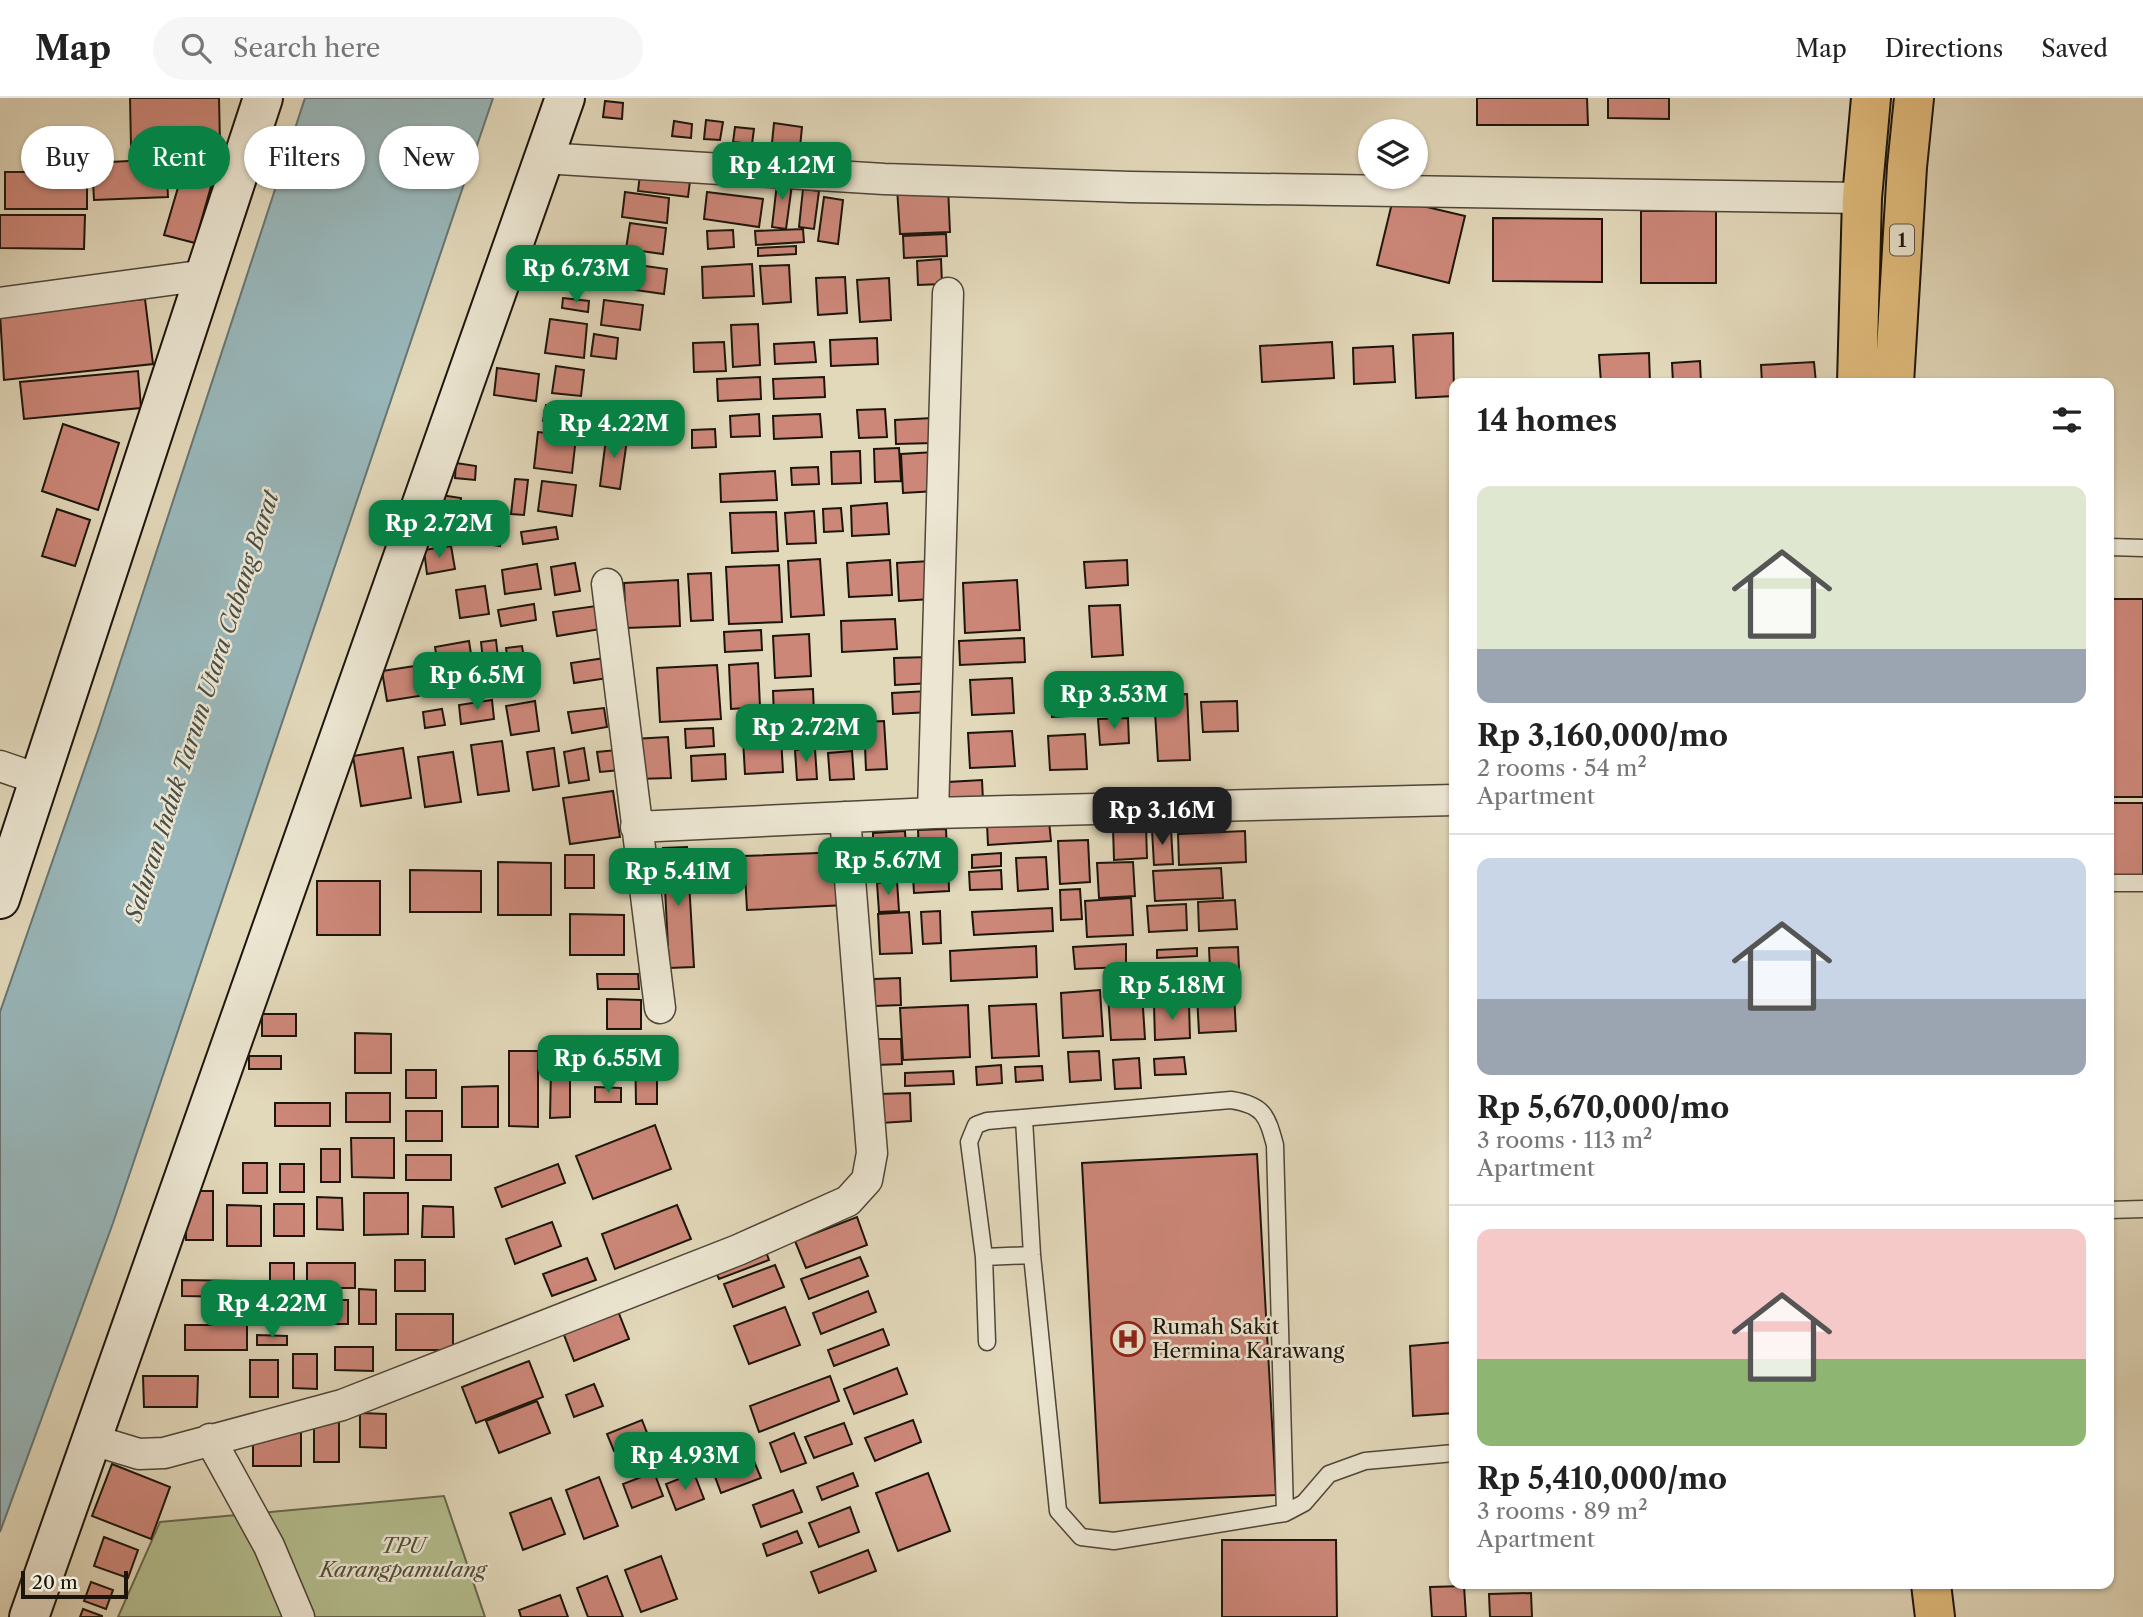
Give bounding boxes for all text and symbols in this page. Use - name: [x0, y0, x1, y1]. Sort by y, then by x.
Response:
- search box: [153, 17, 643, 80]
- text: Map: [35, 28, 111, 69]
- icon: search: [177, 29, 215, 67]
- text: Search here: [233, 32, 380, 64]
- text: Map: [1795, 34, 1847, 63]
- text: Directions: [1885, 34, 2003, 63]
- text: Saved: [2041, 34, 2108, 63]
- map controls: [1358, 119, 1428, 189]
- button: layers: [1358, 119, 1428, 189]
- chip: Buy: [21, 126, 114, 189]
- chip: Rent: [128, 126, 230, 189]
- chip: Filters: [244, 126, 365, 189]
- chip: New: [379, 126, 479, 189]
- pin: Rp 4.12M: [710, 142, 854, 202]
- text: Rp 4.12M: [728, 151, 836, 179]
- road number: 1: [1890, 224, 1914, 256]
- pin: Rp 6.73M: [504, 246, 648, 305]
- text: Rp 6.73M: [522, 254, 630, 282]
- pin: Rp 4.22M: [542, 400, 686, 460]
- icon: filters: [2048, 401, 2086, 439]
- text: 14 homes: [1477, 402, 1617, 439]
- text: Rp 4.22M: [559, 409, 669, 437]
- water label: Saluran Induk Tarum Utara Cabang Barat: [118, 485, 286, 927]
- pin: Rp 2.72M: [367, 500, 511, 560]
- text: Rp 2.72M: [385, 509, 493, 537]
- icon: home: [1719, 531, 1845, 657]
- pin: Rp 6.5M: [412, 652, 542, 712]
- text: Rp 6.5M: [429, 661, 525, 689]
- pin: Rp 3.53M: [1042, 672, 1186, 731]
- text: Rp 3.53M: [1060, 680, 1168, 708]
- pin: Rp 2.72M: [734, 704, 878, 764]
- text: Rp 2.72M: [752, 713, 860, 741]
- text: Rp 3,160,000/mo: [1477, 717, 1728, 754]
- text: 2 rooms · 54 m²: [1477, 754, 1647, 782]
- text: Apartment: [1477, 782, 1595, 810]
- pin: Rp 3.16M: [1090, 788, 1234, 847]
- text: Rp 3.16M: [1109, 796, 1215, 824]
- pin: Rp 5.67M: [816, 838, 960, 897]
- text: Rp 5.67M: [834, 846, 942, 874]
- pin: Rp 5.41M: [606, 848, 750, 908]
- text: Rp 5.41M: [625, 857, 731, 885]
- icon: home: [1719, 903, 1845, 1029]
- pin: Rp 5.18M: [1100, 962, 1244, 1022]
- text: Rp 5.18M: [1119, 971, 1225, 999]
- pin: Rp 6.55M: [536, 1035, 680, 1095]
- text: Rp 6.55M: [554, 1044, 662, 1072]
- text: Rp 5,670,000/mo: [1477, 1089, 1729, 1126]
- text: 3 rooms · 113 m²: [1477, 1126, 1653, 1154]
- text: Apartment: [1477, 1154, 1595, 1182]
- icon: home: [1719, 1274, 1845, 1400]
- pin: Rp 4.22M: [200, 1280, 344, 1340]
- text: Rp 4.22M: [217, 1289, 327, 1317]
- place label: Rumah Sakit Hermina Karawang: [1152, 1314, 1345, 1363]
- hospital icon: Rumah Sakit Hermina Karawang: [1109, 1320, 1147, 1358]
- pin: Rp 4.93M: [613, 1432, 757, 1492]
- text: Rp 4.93M: [630, 1441, 740, 1469]
- text: Rp 5,410,000/mo: [1477, 1460, 1727, 1497]
- text: 3 rooms · 89 m²: [1477, 1497, 1648, 1525]
- text: Apartment: [1477, 1525, 1595, 1553]
- park label: TPU Karangpamulang: [318, 1533, 489, 1582]
- scale bar: [21, 1568, 128, 1600]
- text: 20 m: [32, 1571, 78, 1594]

